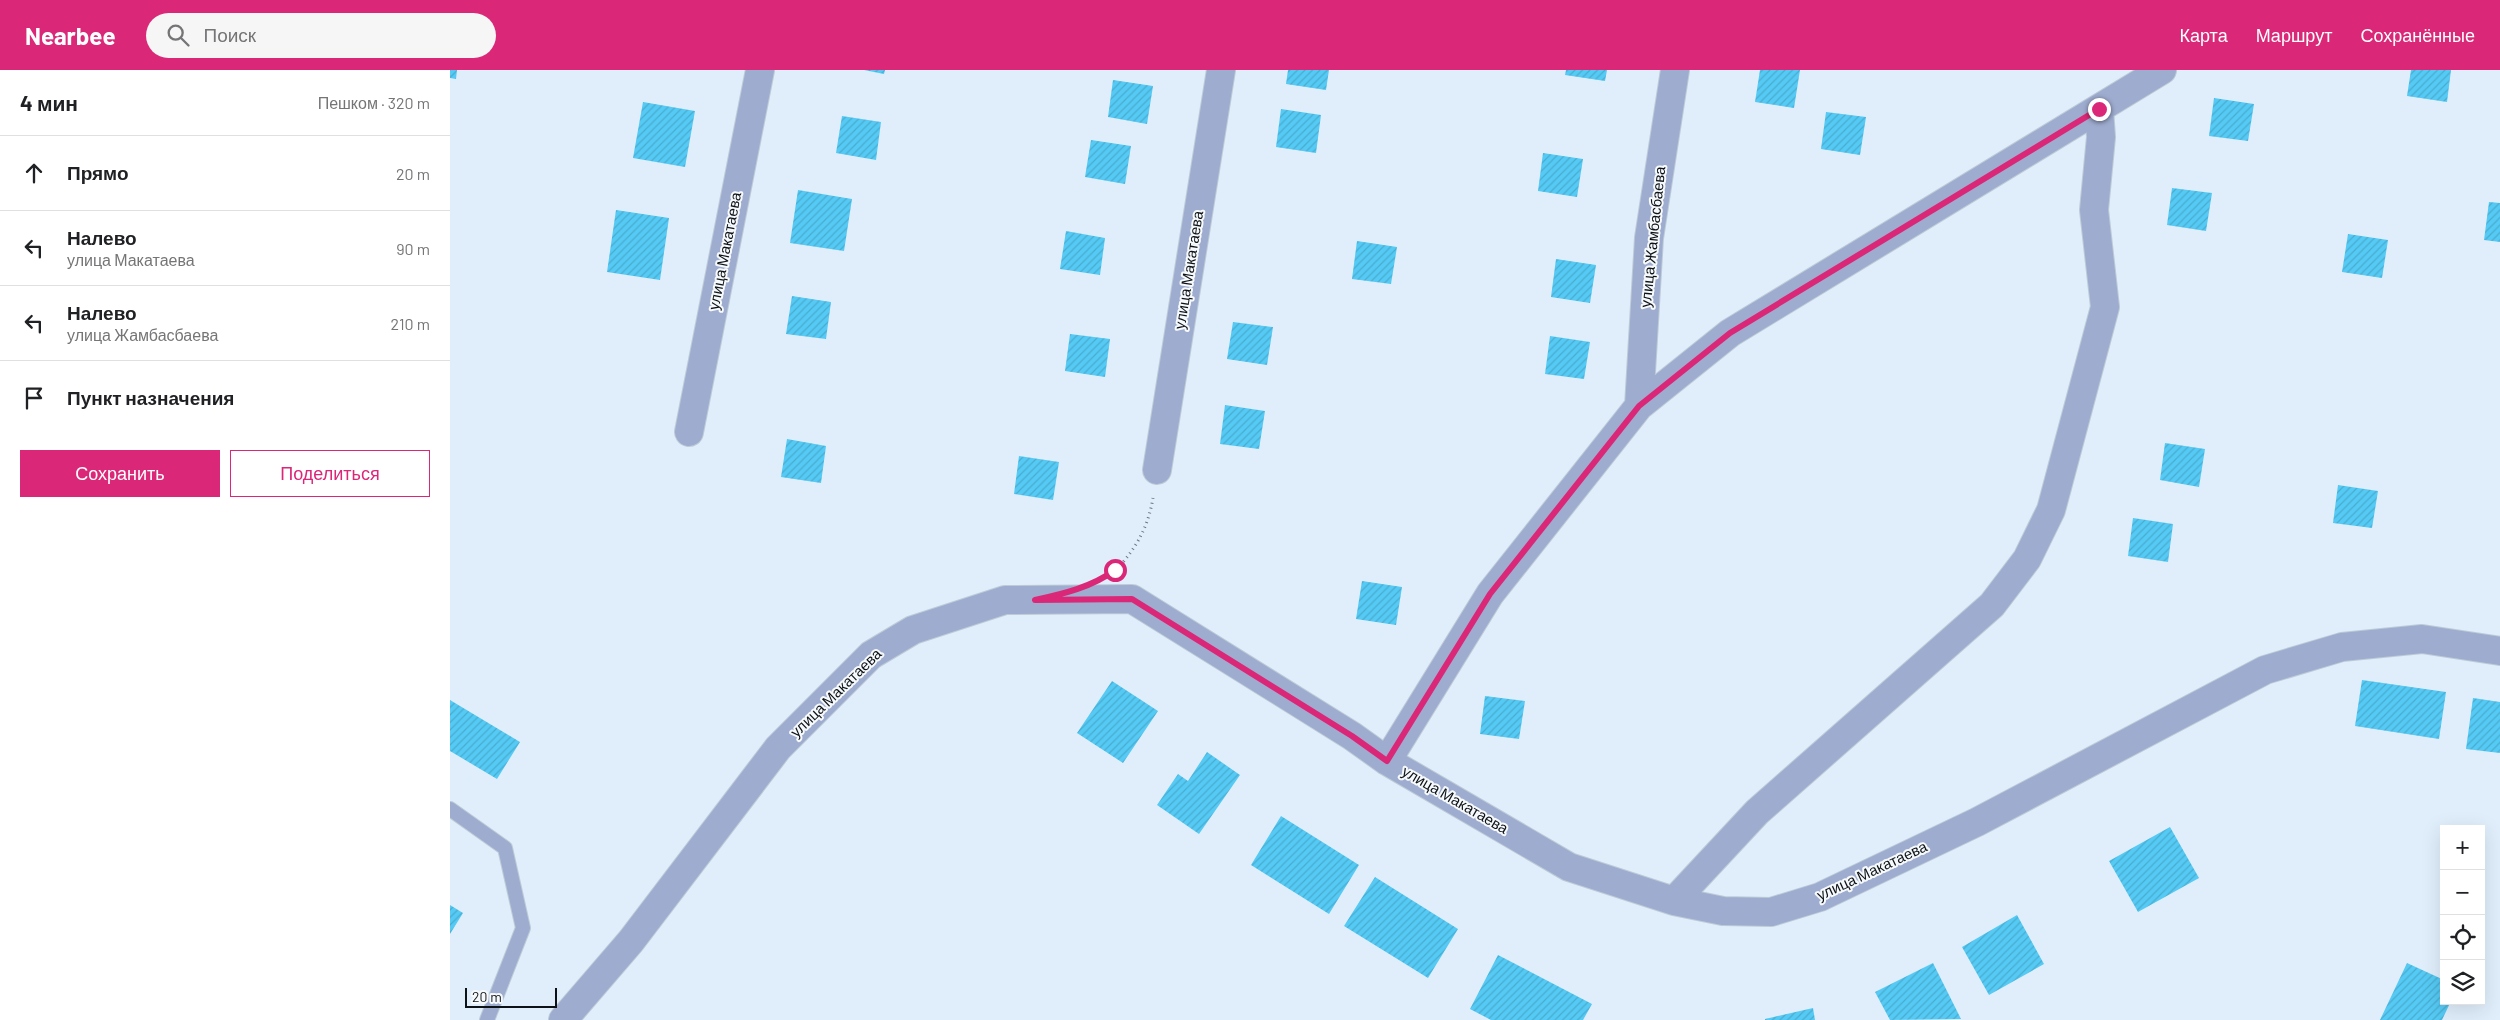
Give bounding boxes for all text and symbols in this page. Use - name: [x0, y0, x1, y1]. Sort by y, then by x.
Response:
- search box: [146, 13, 496, 58]
- text: Nearbee: [25, 21, 116, 50]
- icon: search: [164, 21, 192, 49]
- text: Поиск: [204, 23, 256, 46]
- text: Карта: [2180, 24, 2228, 46]
- text: Маршрут: [2256, 24, 2332, 46]
- text: Сохранённые: [2360, 24, 2475, 46]
- text: 4 мин: [20, 90, 78, 115]
- text: Пешком · 320 m: [318, 93, 430, 112]
- route end: [2088, 98, 2111, 121]
- icon: ahead: [20, 159, 48, 187]
- text: Прямо: [67, 161, 129, 184]
- text: 20 m: [396, 164, 430, 183]
- street label: улица Жамбасбаева: [1636, 165, 1668, 308]
- street label: улица Макатаева: [704, 190, 744, 311]
- street label: улица Макатаева: [1170, 209, 1206, 330]
- text: Налево: [67, 226, 137, 249]
- icon: left: [20, 234, 48, 262]
- text: 90 m: [396, 239, 430, 258]
- text: улица Макатаева: [67, 250, 195, 269]
- text: Налево: [67, 301, 137, 324]
- icon: left: [20, 309, 48, 337]
- text: 210 m: [391, 314, 430, 333]
- text: улица Жамбасбаева: [67, 325, 218, 344]
- icon: arrive: [20, 384, 48, 412]
- text: Пункт назначения: [67, 386, 234, 409]
- button: Сохранить: [20, 450, 220, 497]
- button: Поделиться: [230, 450, 430, 497]
- route start: [1104, 559, 1127, 582]
- street label: улица Макатаева: [786, 644, 885, 740]
- street label: улица Макатаева: [1399, 761, 1512, 837]
- map controls: [2440, 825, 2485, 1005]
- button: +: [2440, 825, 2485, 870]
- street label: улица Макатаева: [1814, 836, 1930, 904]
- button: −: [2440, 870, 2485, 915]
- button: locate: [2440, 915, 2485, 960]
- button: layers: [2440, 960, 2485, 1005]
- scale bar: [465, 985, 558, 1008]
- text: 20 m: [472, 988, 502, 1005]

